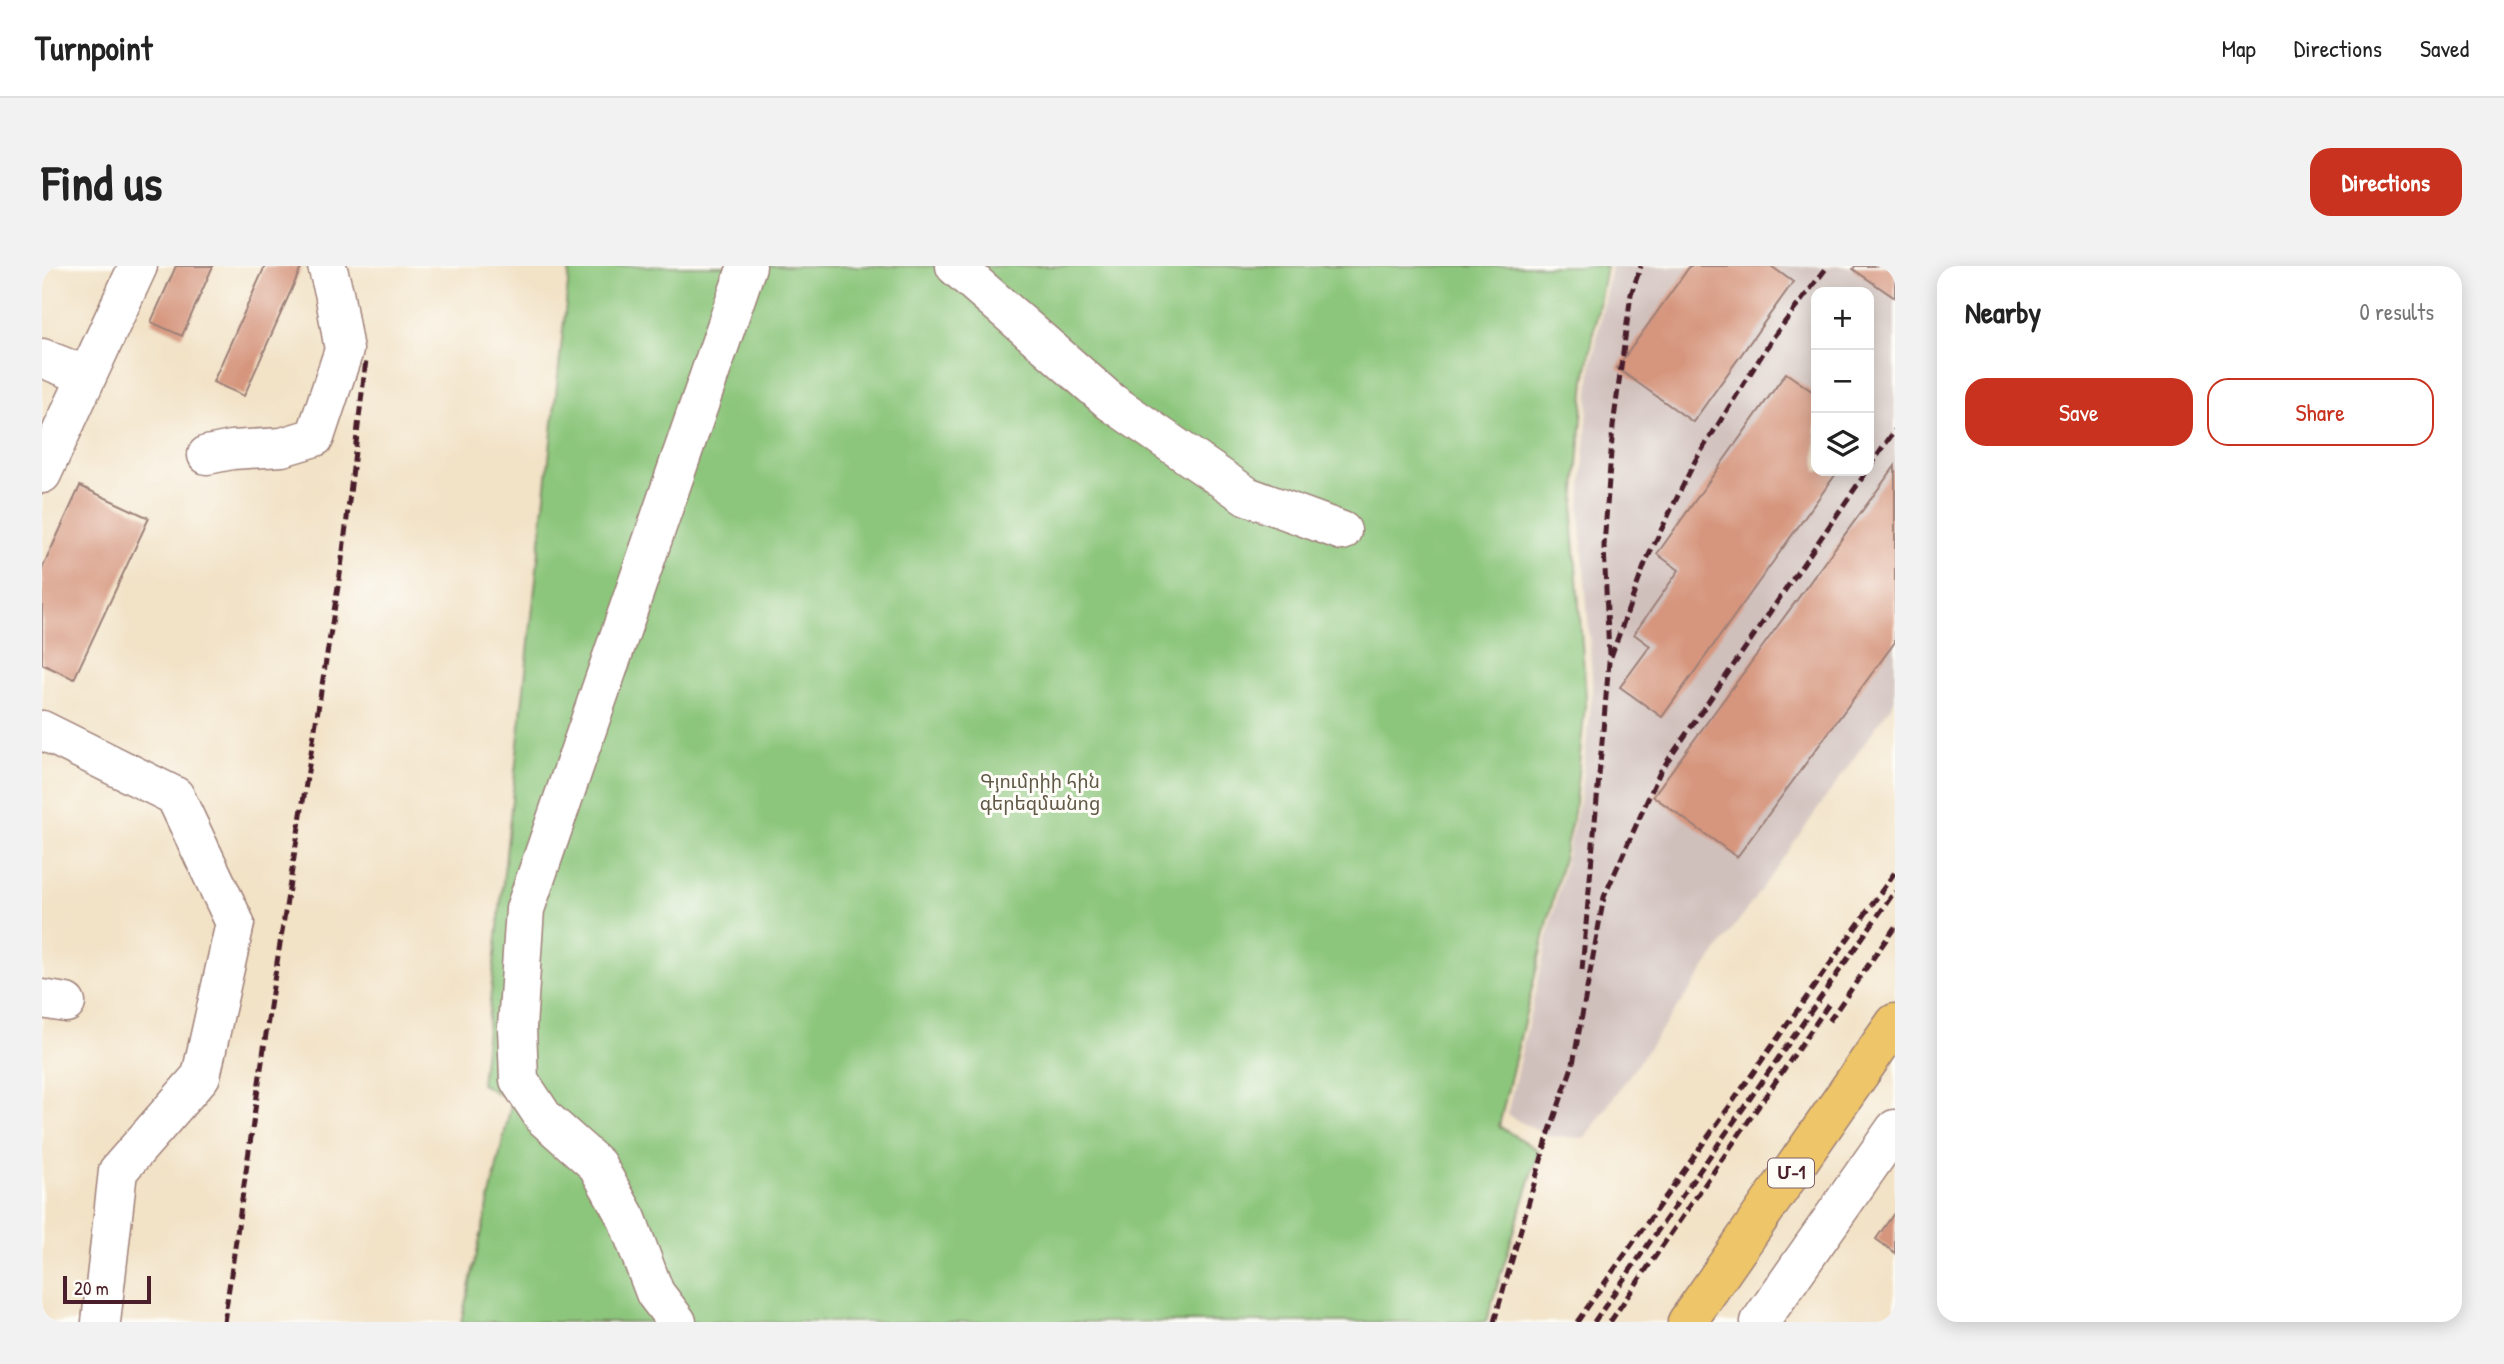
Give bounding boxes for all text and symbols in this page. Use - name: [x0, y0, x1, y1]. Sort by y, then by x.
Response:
- text: Turnpoint: [35, 26, 152, 70]
- text: Map: [2222, 32, 2256, 64]
- text: Directions: [2294, 32, 2382, 64]
- text: Saved: [2420, 32, 2469, 64]
- button: Directions: [2310, 148, 2462, 216]
- text: Find us: [42, 149, 162, 215]
- map controls: [1811, 287, 1874, 476]
- button: +: [1811, 287, 1874, 350]
- text: Nearby: [1965, 292, 2041, 332]
- text: 0 results: [2359, 296, 2434, 327]
- button: −: [1811, 350, 1874, 413]
- button: Save: [1965, 378, 2193, 446]
- button: Share: [2207, 378, 2434, 446]
- button: layers: [1811, 413, 1874, 476]
- park label: Գյումրիի հին գերեզմանոց: [980, 768, 1100, 816]
- road number: Մ-1: [1768, 1159, 1814, 1188]
- scale bar: [63, 1273, 150, 1305]
- text: 20 m: [74, 1275, 109, 1301]

